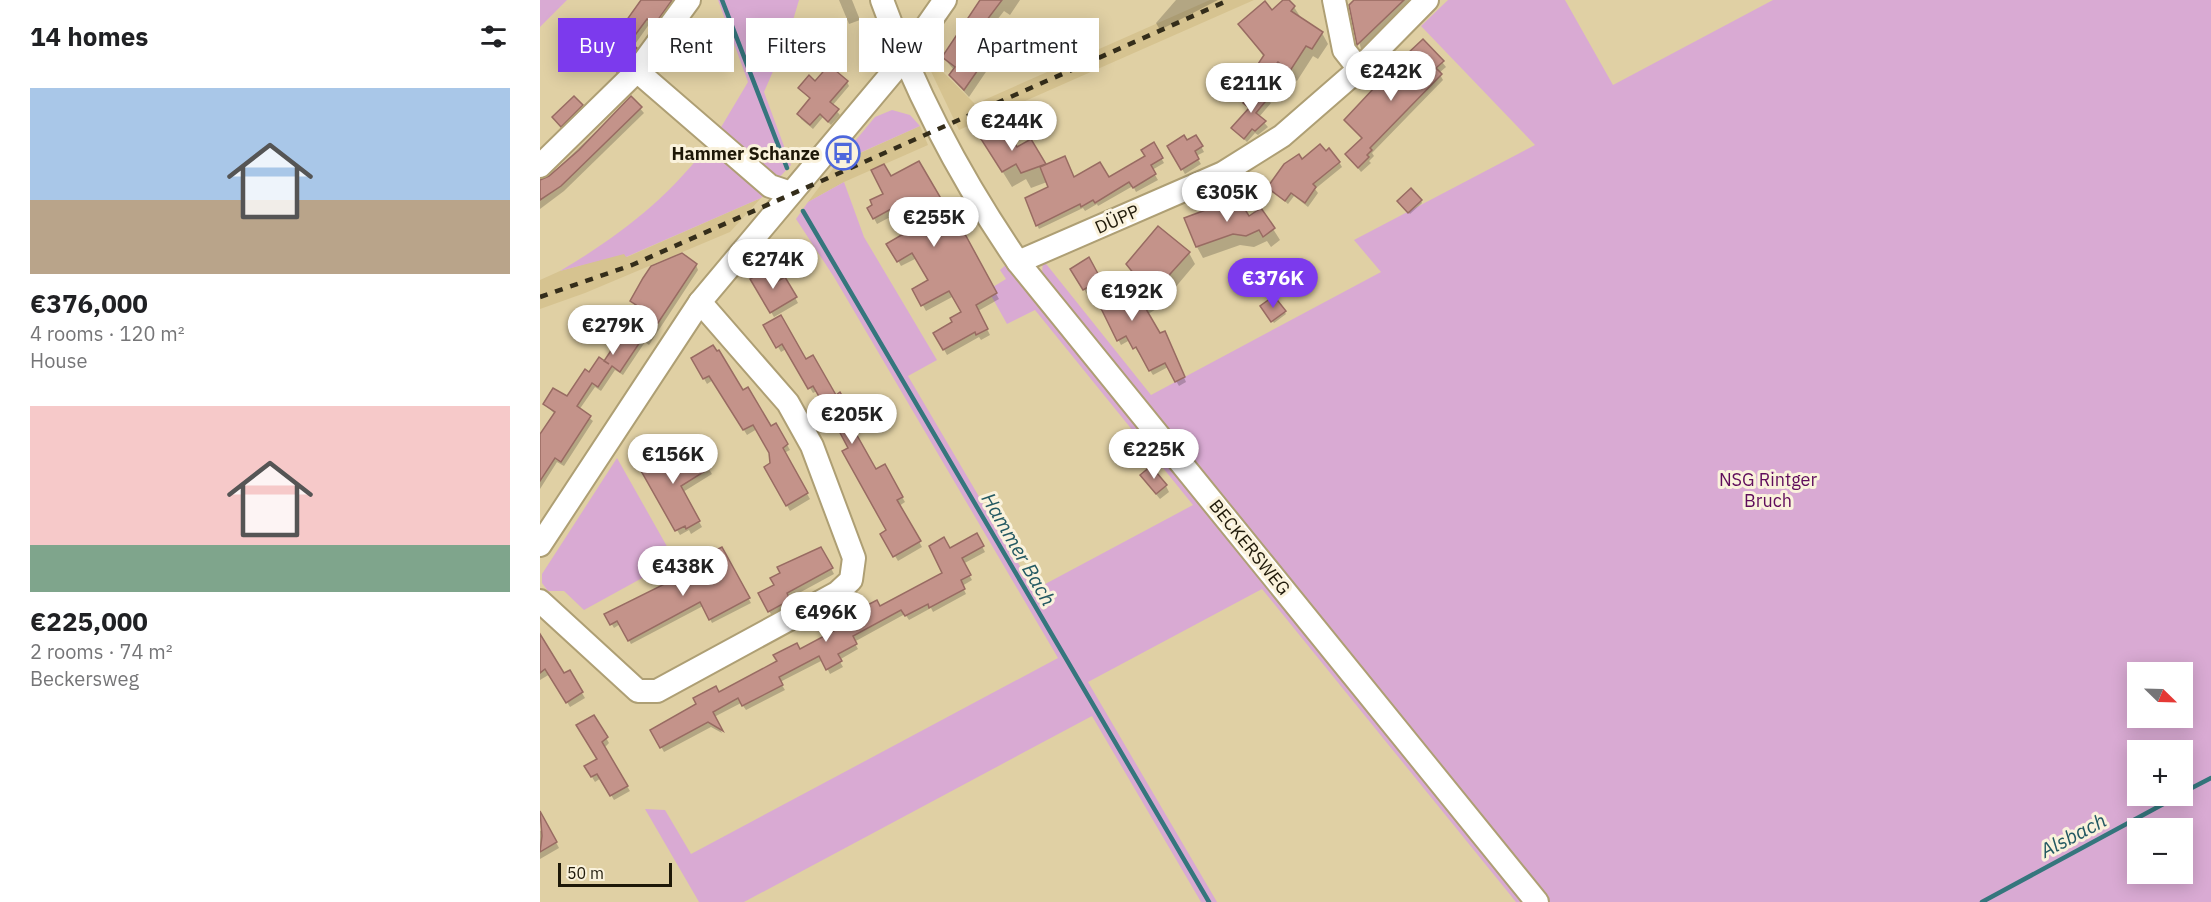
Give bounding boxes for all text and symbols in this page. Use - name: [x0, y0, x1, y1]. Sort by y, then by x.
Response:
- chip: Buy: [558, 18, 636, 72]
- chip: Rent: [648, 18, 734, 72]
- chip: Filters: [746, 18, 847, 72]
- chip: New: [859, 18, 944, 72]
- chip: Apartment: [956, 18, 1099, 72]
- text: 14 homes: [30, 19, 148, 53]
- icon: filters: [477, 20, 510, 53]
- pin: €242K: [1349, 51, 1433, 102]
- text: €242K: [1360, 57, 1422, 84]
- pin: €211K: [1209, 63, 1293, 114]
- text: €211K: [1220, 69, 1282, 96]
- pin: €244K: [970, 101, 1054, 152]
- text: €244K: [981, 107, 1043, 134]
- icon: home: [216, 127, 324, 235]
- bus stop icon: Hammer Schanze: [825, 135, 861, 171]
- place label: Hammer Schanze: [671, 142, 820, 165]
- pin: €305K: [1185, 172, 1269, 223]
- text: €305K: [1196, 178, 1258, 205]
- pin: €255K: [892, 197, 976, 248]
- street label: DÜPP: [1091, 199, 1143, 239]
- text: €255K: [903, 203, 965, 230]
- pin: €274K: [731, 239, 815, 290]
- text: €274K: [742, 245, 804, 272]
- pin: €376K: [1231, 258, 1315, 309]
- text: €376K: [1242, 264, 1304, 291]
- pin: €192K: [1090, 271, 1174, 322]
- text: €192K: [1101, 277, 1163, 304]
- text: €376,000: [30, 286, 148, 320]
- pin: €279K: [571, 305, 655, 356]
- text: €279K: [582, 311, 644, 338]
- text: 4 rooms · 120 m²: [30, 320, 185, 347]
- text: House: [30, 347, 87, 374]
- pin: €205K: [810, 394, 894, 445]
- text: €205K: [821, 400, 883, 427]
- pin: €225K: [1112, 429, 1196, 480]
- pin: €156K: [631, 434, 715, 485]
- text: €225K: [1123, 435, 1185, 462]
- text: €156K: [642, 440, 704, 467]
- icon: home: [216, 445, 324, 553]
- park label: NSG Rintger Bruch: [1719, 468, 1817, 512]
- water label: Hammer Bach: [976, 487, 1062, 611]
- street label: BECKERSWEG: [1204, 495, 1296, 599]
- pin: €438K: [641, 546, 725, 597]
- text: €438K: [652, 552, 714, 579]
- pin: €496K: [784, 592, 868, 643]
- text: €496K: [795, 598, 857, 625]
- text: €225,000: [30, 604, 148, 638]
- text: 2 rooms · 74 m²: [30, 638, 173, 665]
- north arrow: [2127, 662, 2193, 728]
- map controls: [2127, 662, 2193, 884]
- text: Beckersweg: [30, 665, 139, 692]
- button: +: [2127, 740, 2193, 806]
- water label: Alsbach: [2034, 806, 2111, 864]
- button: −: [2127, 818, 2193, 884]
- scale bar: [558, 860, 672, 888]
- text: 50 m: [567, 863, 604, 883]

